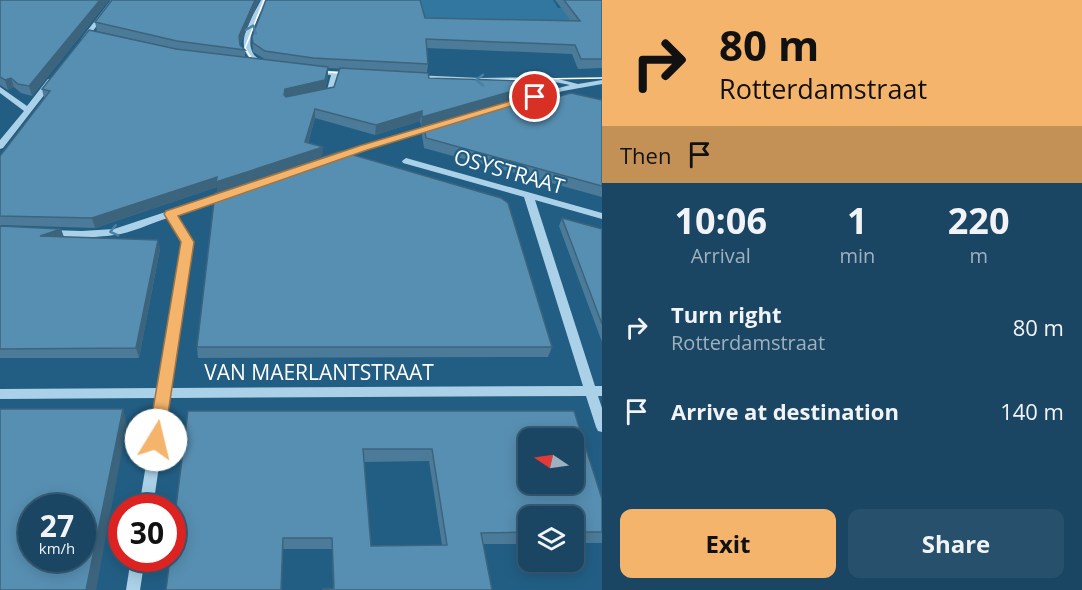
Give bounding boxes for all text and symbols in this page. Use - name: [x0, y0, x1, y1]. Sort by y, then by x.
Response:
- text: 80 m: [719, 16, 819, 73]
- icon: right: [620, 24, 698, 102]
- one-way arrow: [245, 25, 257, 36]
- text: Rotterdamstraat: [719, 70, 927, 107]
- pin: [509, 71, 560, 122]
- one-way arrow: [476, 74, 485, 86]
- icon: arrive: [518, 80, 551, 113]
- icon: arrive: [683, 138, 716, 171]
- text: Then: [620, 140, 671, 170]
- street label: OSYSTRAAT: [451, 142, 568, 200]
- text: 10:06: [674, 196, 767, 245]
- text: 1: [847, 196, 868, 245]
- text: 220: [948, 196, 1010, 245]
- one-way arrow: [110, 224, 120, 237]
- text: Arrival: [691, 242, 751, 269]
- text: min: [839, 242, 875, 269]
- text: m: [969, 242, 988, 269]
- text: Turn right: [671, 299, 782, 329]
- icon: right: [620, 311, 653, 344]
- text: 80 m: [1013, 312, 1064, 342]
- text: Rotterdamstraat: [671, 329, 825, 356]
- street label: VAN MAERLANTSTRAAT: [204, 358, 434, 386]
- icon: arrive: [620, 395, 653, 428]
- text: Arrive at destination: [671, 396, 899, 426]
- text: 140 m: [1000, 396, 1064, 426]
- position arrow: [124, 408, 188, 472]
- north arrow: [518, 428, 584, 494]
- map controls: [518, 428, 584, 572]
- speed limit sign: 30: [108, 494, 186, 572]
- text: 27: [40, 505, 74, 546]
- button: layers: [518, 506, 584, 572]
- button: Exit: [620, 509, 836, 578]
- button: Share: [848, 509, 1064, 578]
- text: km/h: [39, 538, 75, 558]

